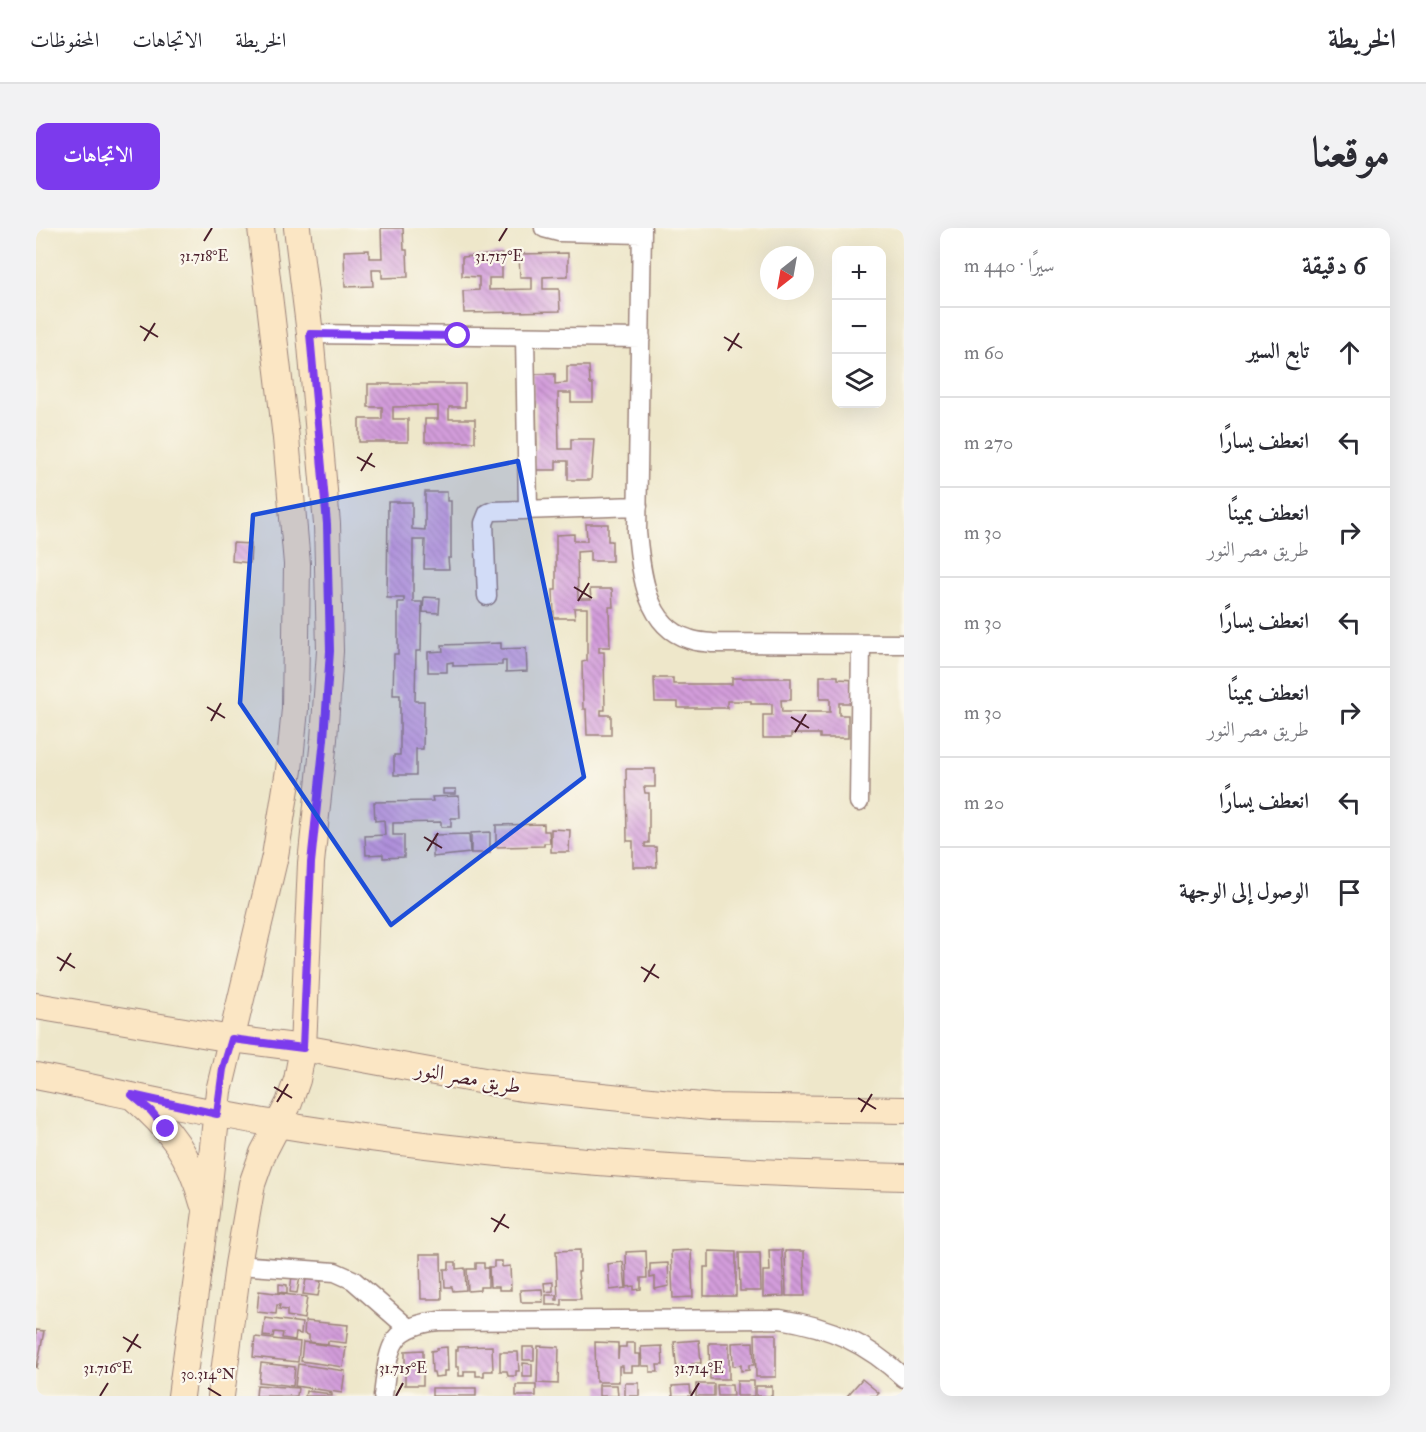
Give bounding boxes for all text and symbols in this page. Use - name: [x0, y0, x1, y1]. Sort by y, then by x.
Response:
- text: الخريطة: [1328, 22, 1396, 57]
- text: المحفوظات: [30, 27, 99, 54]
- text: الاتجاهات: [132, 27, 202, 54]
- text: الخريطة: [235, 27, 286, 54]
- button: الاتجاهات: [36, 123, 160, 190]
- text: موقعنا: [1312, 127, 1390, 179]
- north arrow: [760, 246, 814, 300]
- map controls: [832, 246, 886, 408]
- button: +: [832, 246, 886, 300]
- text: 31.718°E: [180, 247, 229, 266]
- text: 31.717°E: [475, 247, 524, 266]
- text: 6 دقيقة: [1302, 250, 1366, 282]
- text: سيرًا · 440 m: [964, 253, 1055, 278]
- button: −: [832, 300, 886, 354]
- route start: [444, 322, 470, 348]
- icon: ahead: [1333, 336, 1366, 369]
- text: تابع السير: [1247, 337, 1309, 365]
- text: 60 m: [964, 340, 1004, 365]
- button: layers: [832, 354, 886, 408]
- icon: left: [1333, 426, 1366, 459]
- text: انعطف يسارًا: [1219, 427, 1309, 455]
- text: 270 m: [964, 430, 1013, 455]
- text: انعطف يمينًا: [1228, 499, 1309, 527]
- icon: right: [1333, 516, 1366, 549]
- text: 30 m: [964, 520, 1002, 545]
- text: طريق مصر النور: [1207, 537, 1309, 562]
- icon: left: [1333, 606, 1366, 639]
- text: انعطف يسارًا: [1219, 607, 1309, 635]
- text: 30 m: [964, 610, 1002, 635]
- text: انعطف يمينًا: [1228, 679, 1309, 707]
- icon: right: [1333, 696, 1366, 729]
- text: 30 m: [964, 700, 1002, 725]
- text: طريق مصر النور: [1207, 717, 1309, 742]
- icon: left: [1333, 786, 1366, 819]
- text: انعطف يسارًا: [1219, 787, 1309, 815]
- text: 20 m: [964, 790, 1004, 815]
- icon: arrive: [1333, 876, 1366, 909]
- text: الوصول إلى الوجهة: [1179, 877, 1309, 905]
- street label: طريق مصر النور: [411, 1055, 523, 1101]
- route end: [152, 1115, 178, 1141]
- text: 31.716°E: [83, 1359, 133, 1378]
- text: 31.715°E: [379, 1359, 427, 1378]
- text: 31.714°E: [674, 1359, 724, 1378]
- text: 30.314°N: [181, 1365, 236, 1384]

